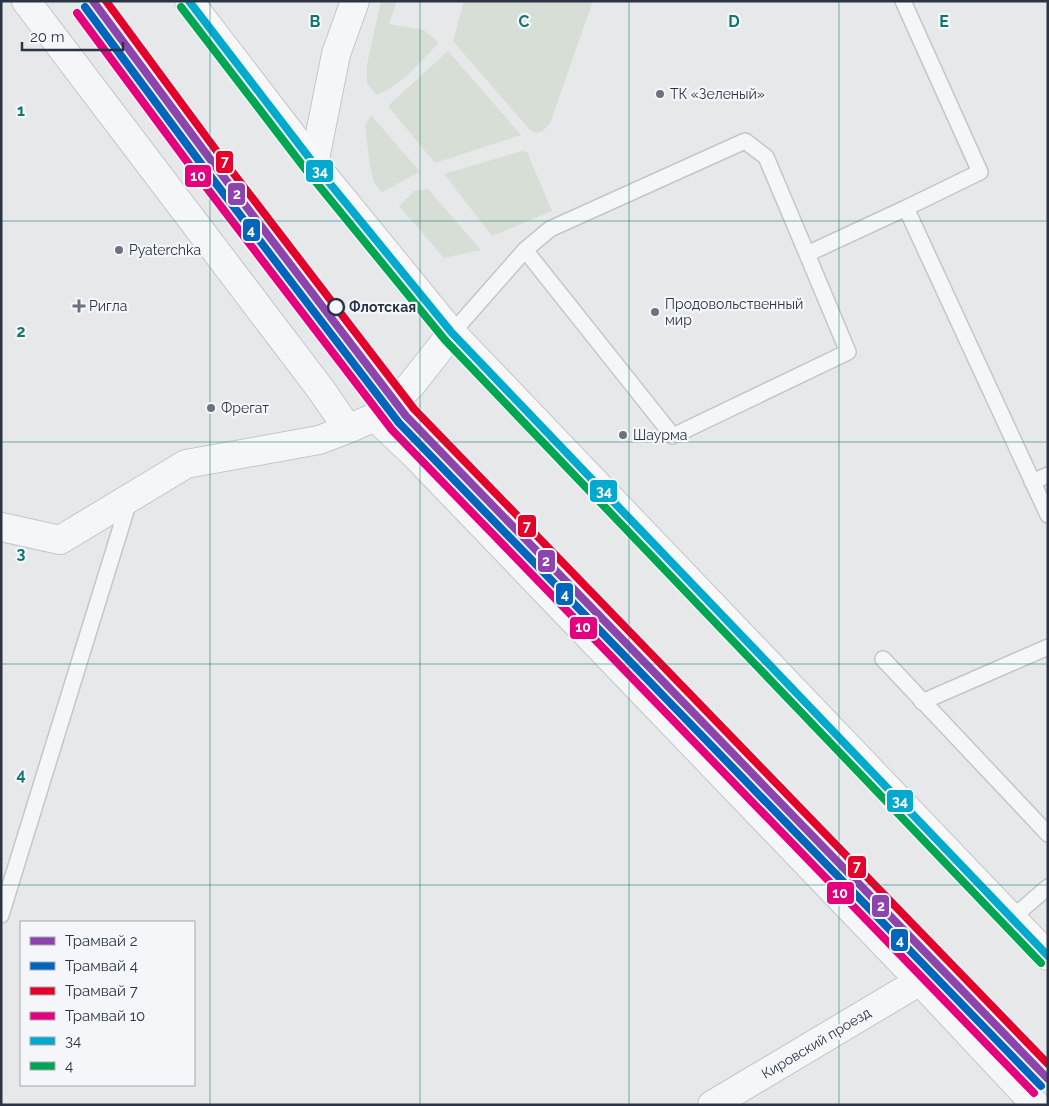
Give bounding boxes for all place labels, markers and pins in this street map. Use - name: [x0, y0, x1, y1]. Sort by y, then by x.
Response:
- place label: ТК «Зеленый»: [670, 86, 765, 102]
- marker: ТК «Зеленый»: [654, 88, 666, 100]
- place label: Pyaterchka: [129, 242, 201, 258]
- marker: Pyaterchka: [113, 244, 125, 256]
- place label: Продовольственный мир: [665, 296, 803, 328]
- place label: Ригла: [89, 298, 127, 314]
- marker: Флотская: [327, 298, 345, 316]
- place label: Флотская: [349, 299, 416, 315]
- marker: Ригла: [73, 300, 85, 312]
- marker: Продовольственный мир: [649, 306, 661, 318]
- place label: Фрегат: [221, 400, 269, 416]
- marker: Фрегат: [205, 402, 217, 414]
- place label: Шаурма: [633, 427, 687, 443]
- marker: Шаурма: [617, 429, 629, 441]

